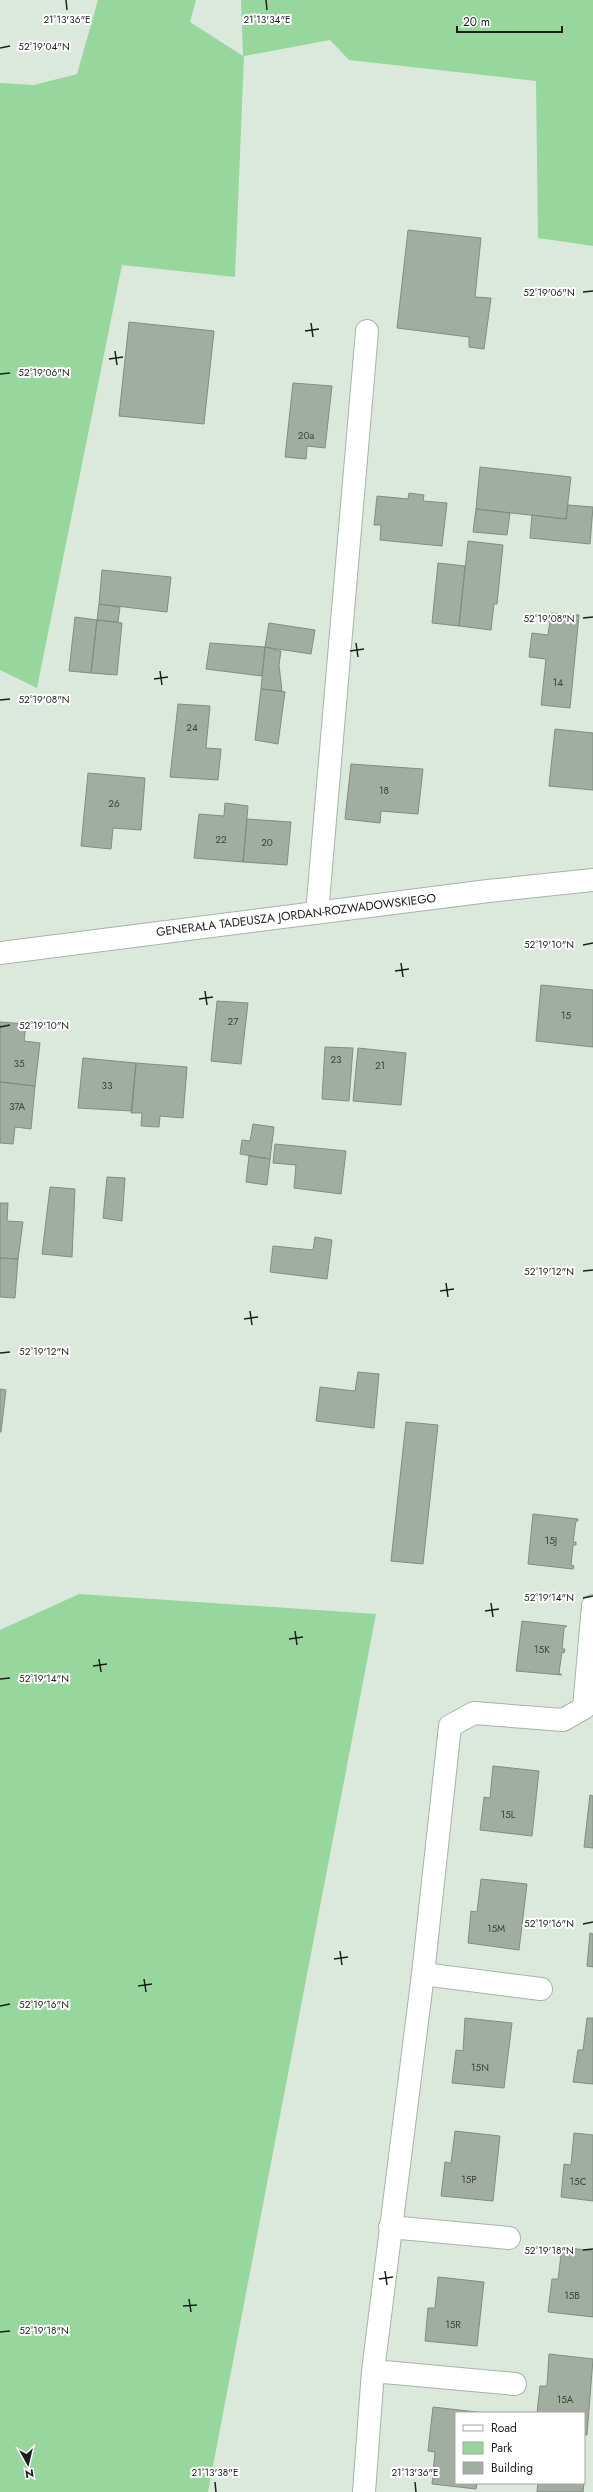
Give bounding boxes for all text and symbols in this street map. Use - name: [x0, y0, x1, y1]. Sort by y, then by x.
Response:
- scale bar: [457, 8, 562, 34]
- text: 21°13'36"E: [43, 12, 91, 27]
- text: 21°13'34"E: [243, 12, 291, 27]
- text: 20 m: [463, 13, 490, 31]
- text: 52°19'04"N: [18, 39, 70, 54]
- text: 52°19'06"N: [523, 285, 575, 300]
- text: 52°19'06"N: [18, 365, 70, 380]
- house number: 20a: [298, 428, 314, 443]
- text: 52°19'08"N: [523, 611, 575, 626]
- house number: 14: [553, 675, 563, 690]
- text: 52°19'08"N: [18, 692, 70, 707]
- house number: 24: [186, 720, 198, 735]
- house number: 18: [379, 783, 389, 798]
- house number: 26: [108, 796, 120, 811]
- house number: 22: [215, 832, 227, 847]
- house number: 20: [261, 835, 273, 850]
- street label: GENERAŁA TADEUSZA JORDAN-ROZWADOWSKIEGO: [155, 889, 437, 941]
- text: 52°19'10"N: [524, 937, 574, 952]
- house number: 15: [561, 1008, 571, 1023]
- house number: 27: [228, 1014, 239, 1029]
- text: 52°19'10"N: [19, 1018, 69, 1033]
- house number: 23: [330, 1052, 342, 1067]
- house number: 35: [13, 1056, 25, 1071]
- house number: 21: [375, 1058, 385, 1073]
- house number: 33: [102, 1078, 113, 1093]
- house number: 37A: [9, 1099, 25, 1114]
- text: 52°19'12"N: [524, 1264, 574, 1279]
- text: 52°19'12"N: [19, 1344, 69, 1359]
- house number: 15J: [545, 1533, 557, 1548]
- text: 52°19'14"N: [524, 1590, 574, 1605]
- house number: 15K: [534, 1642, 550, 1657]
- text: 52°19'14"N: [19, 1671, 69, 1686]
- house number: 15L: [501, 1807, 516, 1822]
- text: 52°19'16"N: [524, 1916, 574, 1931]
- house number: 15M: [487, 1921, 505, 1936]
- text: 52°19'16"N: [19, 1997, 69, 2012]
- house number: 15N: [471, 2060, 489, 2075]
- house number: 15P: [461, 2172, 477, 2187]
- house number: 15C: [570, 2174, 587, 2189]
- text: 52°19'18"N: [524, 2243, 574, 2258]
- house number: 15B: [564, 2288, 580, 2303]
- house number: 15R: [445, 2317, 461, 2332]
- text: 52°19'18"N: [19, 2323, 69, 2338]
- house number: 15A: [557, 2392, 574, 2407]
- legend: [455, 2412, 585, 2484]
- text: Road: [491, 2419, 517, 2437]
- text: Park: [491, 2439, 513, 2457]
- north arrow: [8, 2444, 48, 2484]
- text: Building: [491, 2459, 533, 2477]
- text: N: [24, 2465, 35, 2482]
- text: 21°13'38"E: [192, 2465, 238, 2480]
- text: 21°13'36"E: [391, 2465, 439, 2480]

